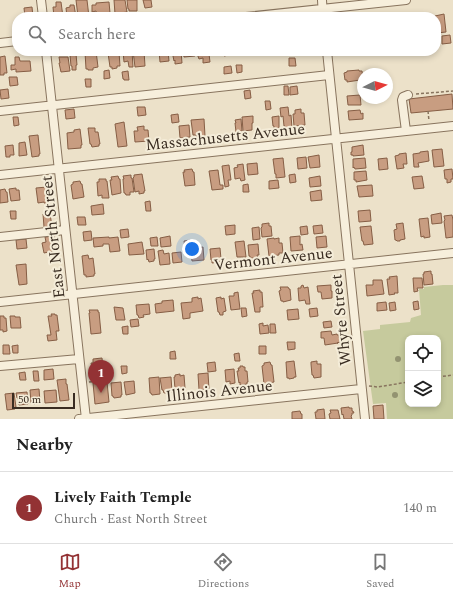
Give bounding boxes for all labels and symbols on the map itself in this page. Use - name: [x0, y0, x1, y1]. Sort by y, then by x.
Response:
- north arrow: [357, 68, 393, 104]
- street label: Massachusetts Avenue: [144, 117, 306, 157]
- street label: East North Street: [35, 174, 71, 300]
- your location: [182, 239, 202, 259]
- street label: Vermont Avenue: [213, 241, 334, 277]
- street label: Whyte Street: [324, 273, 358, 367]
- pin: 1: [88, 360, 114, 393]
- street label: Illinois Avenue: [164, 373, 274, 409]
- scale bar: [12, 391, 75, 410]

